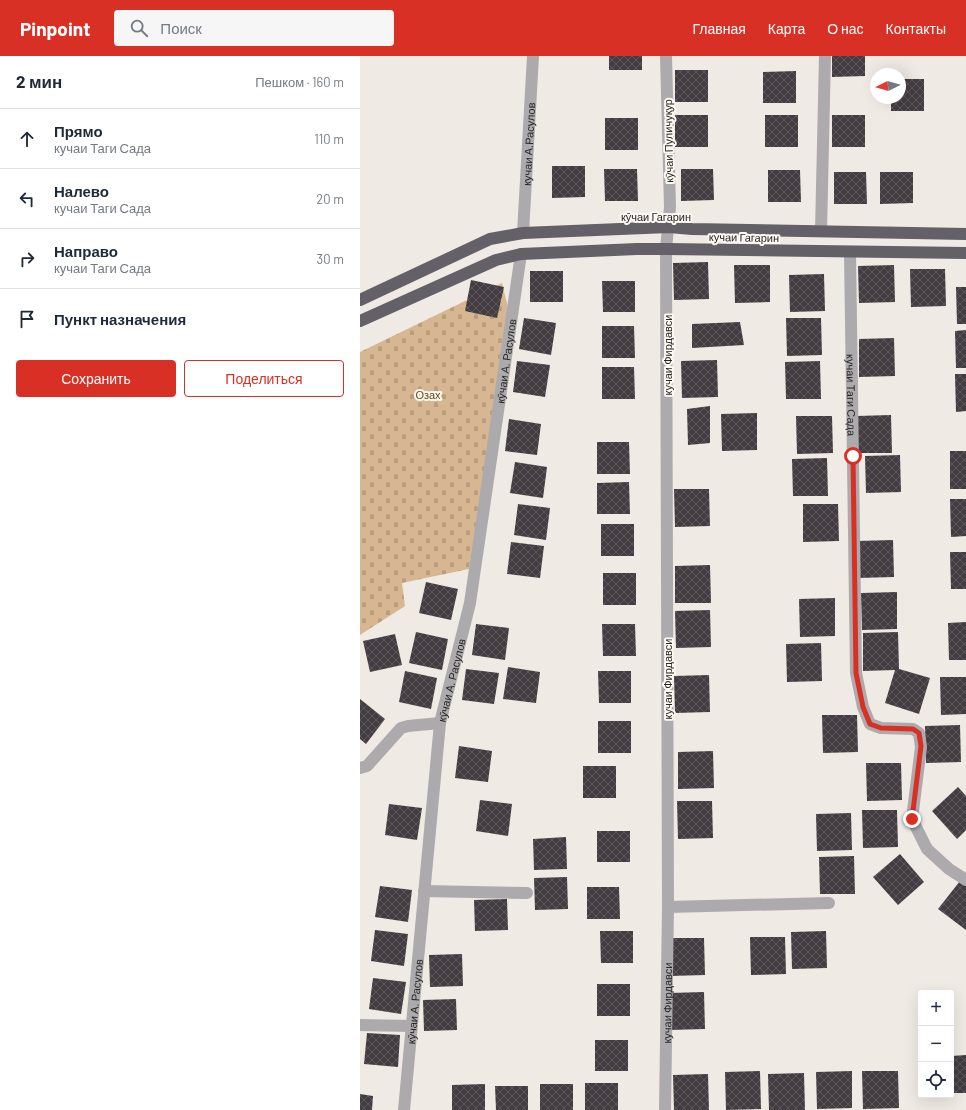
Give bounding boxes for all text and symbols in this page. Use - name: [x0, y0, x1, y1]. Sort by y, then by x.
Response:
- search box: [114, 10, 394, 46]
- text: Pinpoint: [20, 17, 90, 40]
- icon: search: [128, 17, 150, 39]
- text: Поиск: [160, 19, 202, 37]
- text: Главная: [693, 20, 746, 37]
- text: Карта: [768, 20, 805, 37]
- text: О нас: [827, 20, 864, 37]
- text: Контакты: [886, 20, 946, 37]
- north arrow: [870, 68, 906, 104]
- text: 2 мин: [16, 71, 62, 91]
- text: Пешком · 160 m: [255, 74, 344, 90]
- street label: кӯчаи Пуличуқур: [661, 99, 675, 183]
- street label: кучаи А.Расулов: [519, 102, 537, 186]
- text: Прямо: [54, 122, 103, 140]
- icon: ahead: [16, 128, 38, 150]
- text: 110 m: [314, 131, 344, 147]
- text: кучаи Таги Сада: [54, 140, 151, 156]
- text: Налево: [54, 182, 109, 200]
- icon: left: [16, 188, 38, 210]
- text: 20 m: [316, 191, 344, 207]
- text: кучаи Таги Сада: [54, 200, 151, 216]
- street label: кӯчаи Гагарин: [621, 210, 691, 223]
- street label: кучаи Гагарин: [709, 230, 779, 244]
- text: Направо: [54, 242, 118, 260]
- icon: right: [16, 248, 38, 270]
- text: 30 m: [317, 251, 344, 267]
- text: кучаи Таги Сада: [54, 260, 151, 276]
- icon: arrive: [16, 308, 38, 330]
- text: Пункт назначения: [54, 310, 186, 328]
- street label: кучаи Фирдавси: [661, 315, 674, 395]
- street label: кӯчаи А. Расулов: [493, 318, 518, 404]
- street label: кучаи Таги Сада: [845, 354, 859, 437]
- button: Сохранить: [16, 360, 176, 397]
- button: Поделиться: [184, 360, 344, 397]
- park label: Озах: [415, 388, 441, 401]
- route start: [844, 447, 862, 465]
- street label: кӯчаи А. Расулов: [434, 637, 467, 723]
- street label: кучаи Фирдавси: [661, 639, 674, 719]
- route end: [903, 810, 921, 828]
- street label: кӯчаи А. Расулов: [404, 958, 425, 1045]
- street label: кучаи Фирдавси: [659, 962, 674, 1044]
- map controls: [918, 990, 954, 1098]
- button: +: [918, 990, 954, 1026]
- button: −: [918, 1026, 954, 1062]
- button: locate: [918, 1062, 954, 1098]

